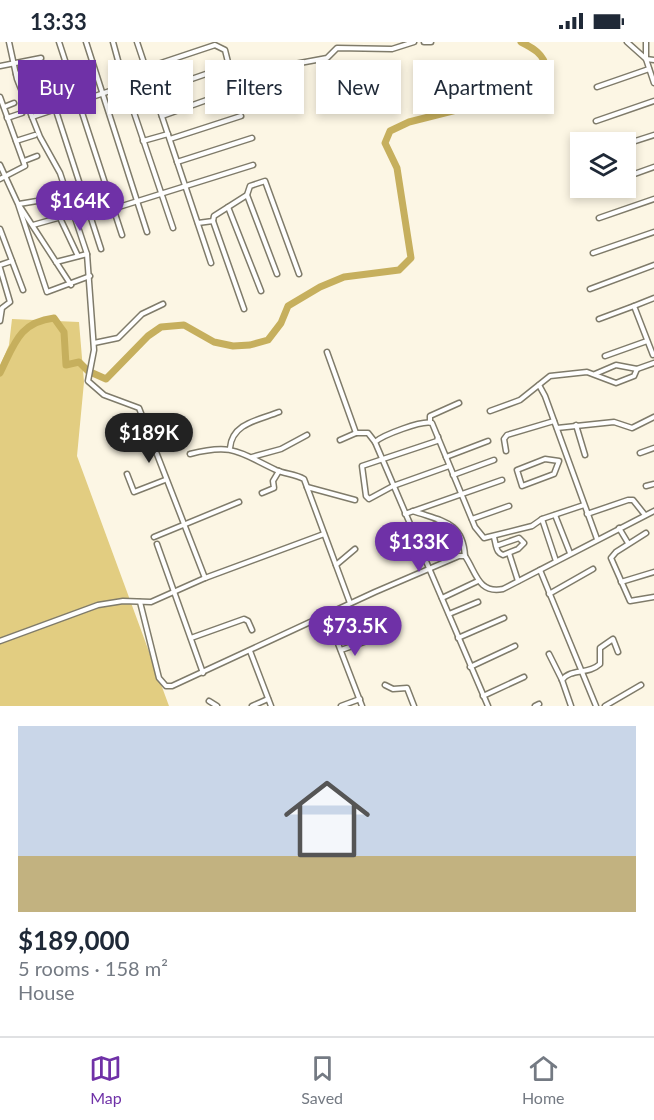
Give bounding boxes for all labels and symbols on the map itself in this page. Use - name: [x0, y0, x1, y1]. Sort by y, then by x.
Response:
- pin: $164K: [38, 181, 122, 232]
- pin: $189K: [107, 413, 191, 464]
- pin: $133K: [377, 522, 461, 573]
- pin: $73.5K: [306, 606, 404, 657]

